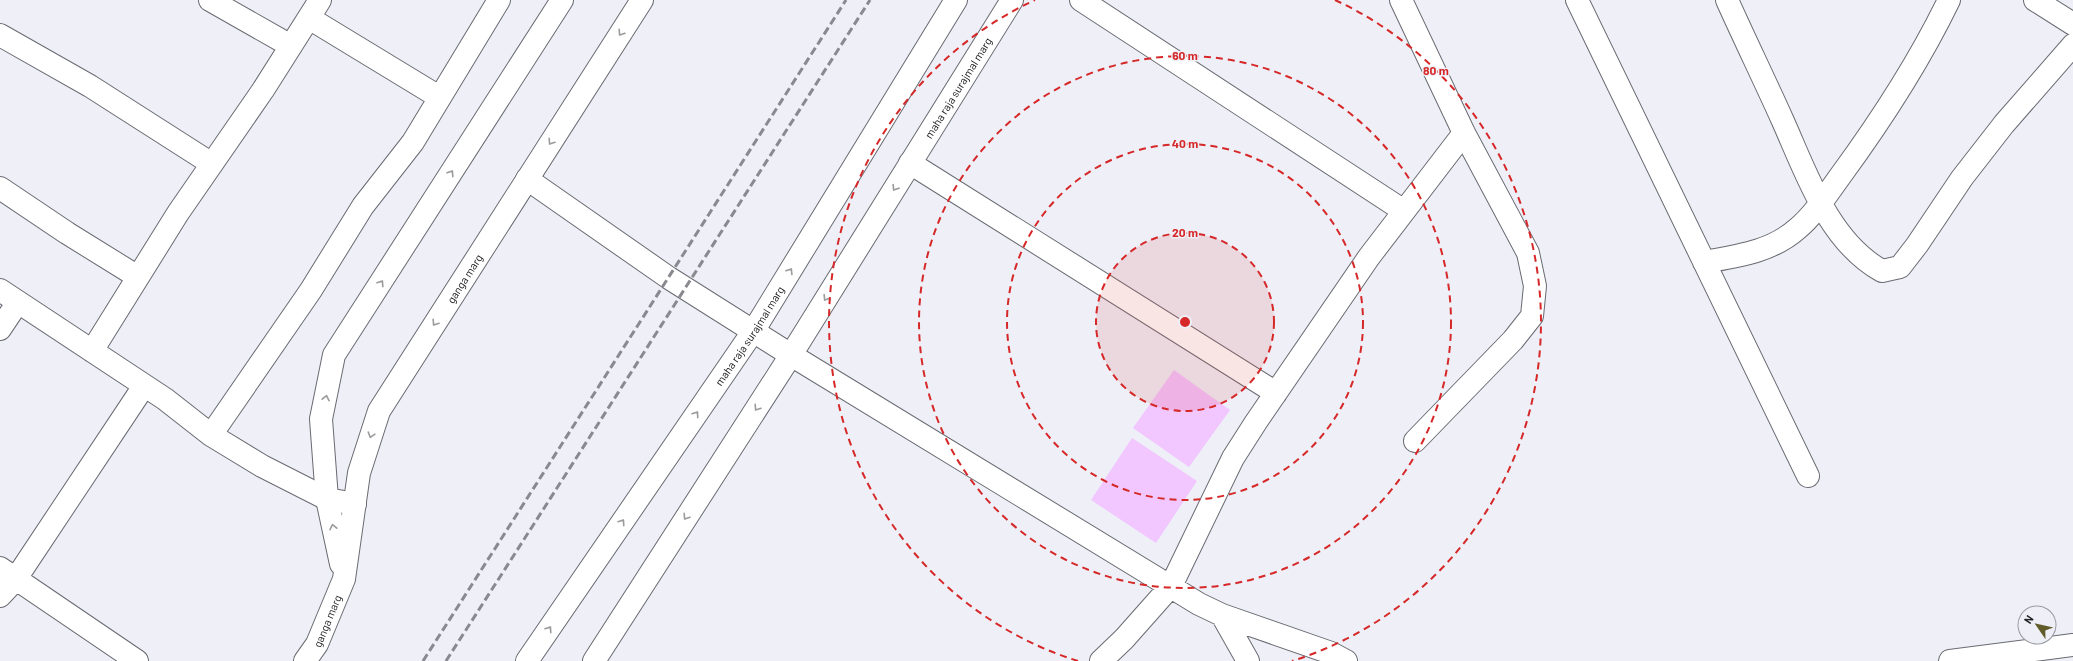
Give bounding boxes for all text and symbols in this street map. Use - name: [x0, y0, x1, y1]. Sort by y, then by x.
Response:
- one-way arrow: [618, 29, 625, 36]
- street label: maha raja surajmal marg: [921, 35, 994, 140]
- text: 60 m: [1172, 48, 1198, 62]
- text: 80 m: [1423, 63, 1449, 77]
- text: 40 m: [1172, 136, 1198, 150]
- one-way arrow: [548, 138, 555, 145]
- one-way arrow: [446, 170, 454, 177]
- one-way arrow: [892, 184, 899, 191]
- text: 20 m: [1172, 225, 1198, 239]
- street label: ganga marg: [443, 251, 484, 305]
- one-way arrow: [785, 268, 793, 275]
- one-way arrow: [376, 280, 383, 287]
- street label: maha raja surajmal marg: [712, 283, 786, 388]
- one-way arrow: [824, 294, 831, 301]
- centre of rings: [1178, 315, 1192, 329]
- one-way arrow: [433, 318, 440, 325]
- one-way arrow: [321, 395, 329, 401]
- one-way arrow: [754, 404, 762, 411]
- one-way arrow: [691, 412, 698, 419]
- one-way arrow: [367, 431, 376, 438]
- one-way arrow: [684, 513, 691, 520]
- one-way arrow: [617, 519, 624, 526]
- one-way arrow: [330, 524, 338, 530]
- street label: ganga marg: [310, 592, 343, 649]
- north arrow: [2017, 605, 2057, 645]
- text: N: [2021, 612, 2036, 626]
- one-way arrow: [544, 626, 552, 633]

